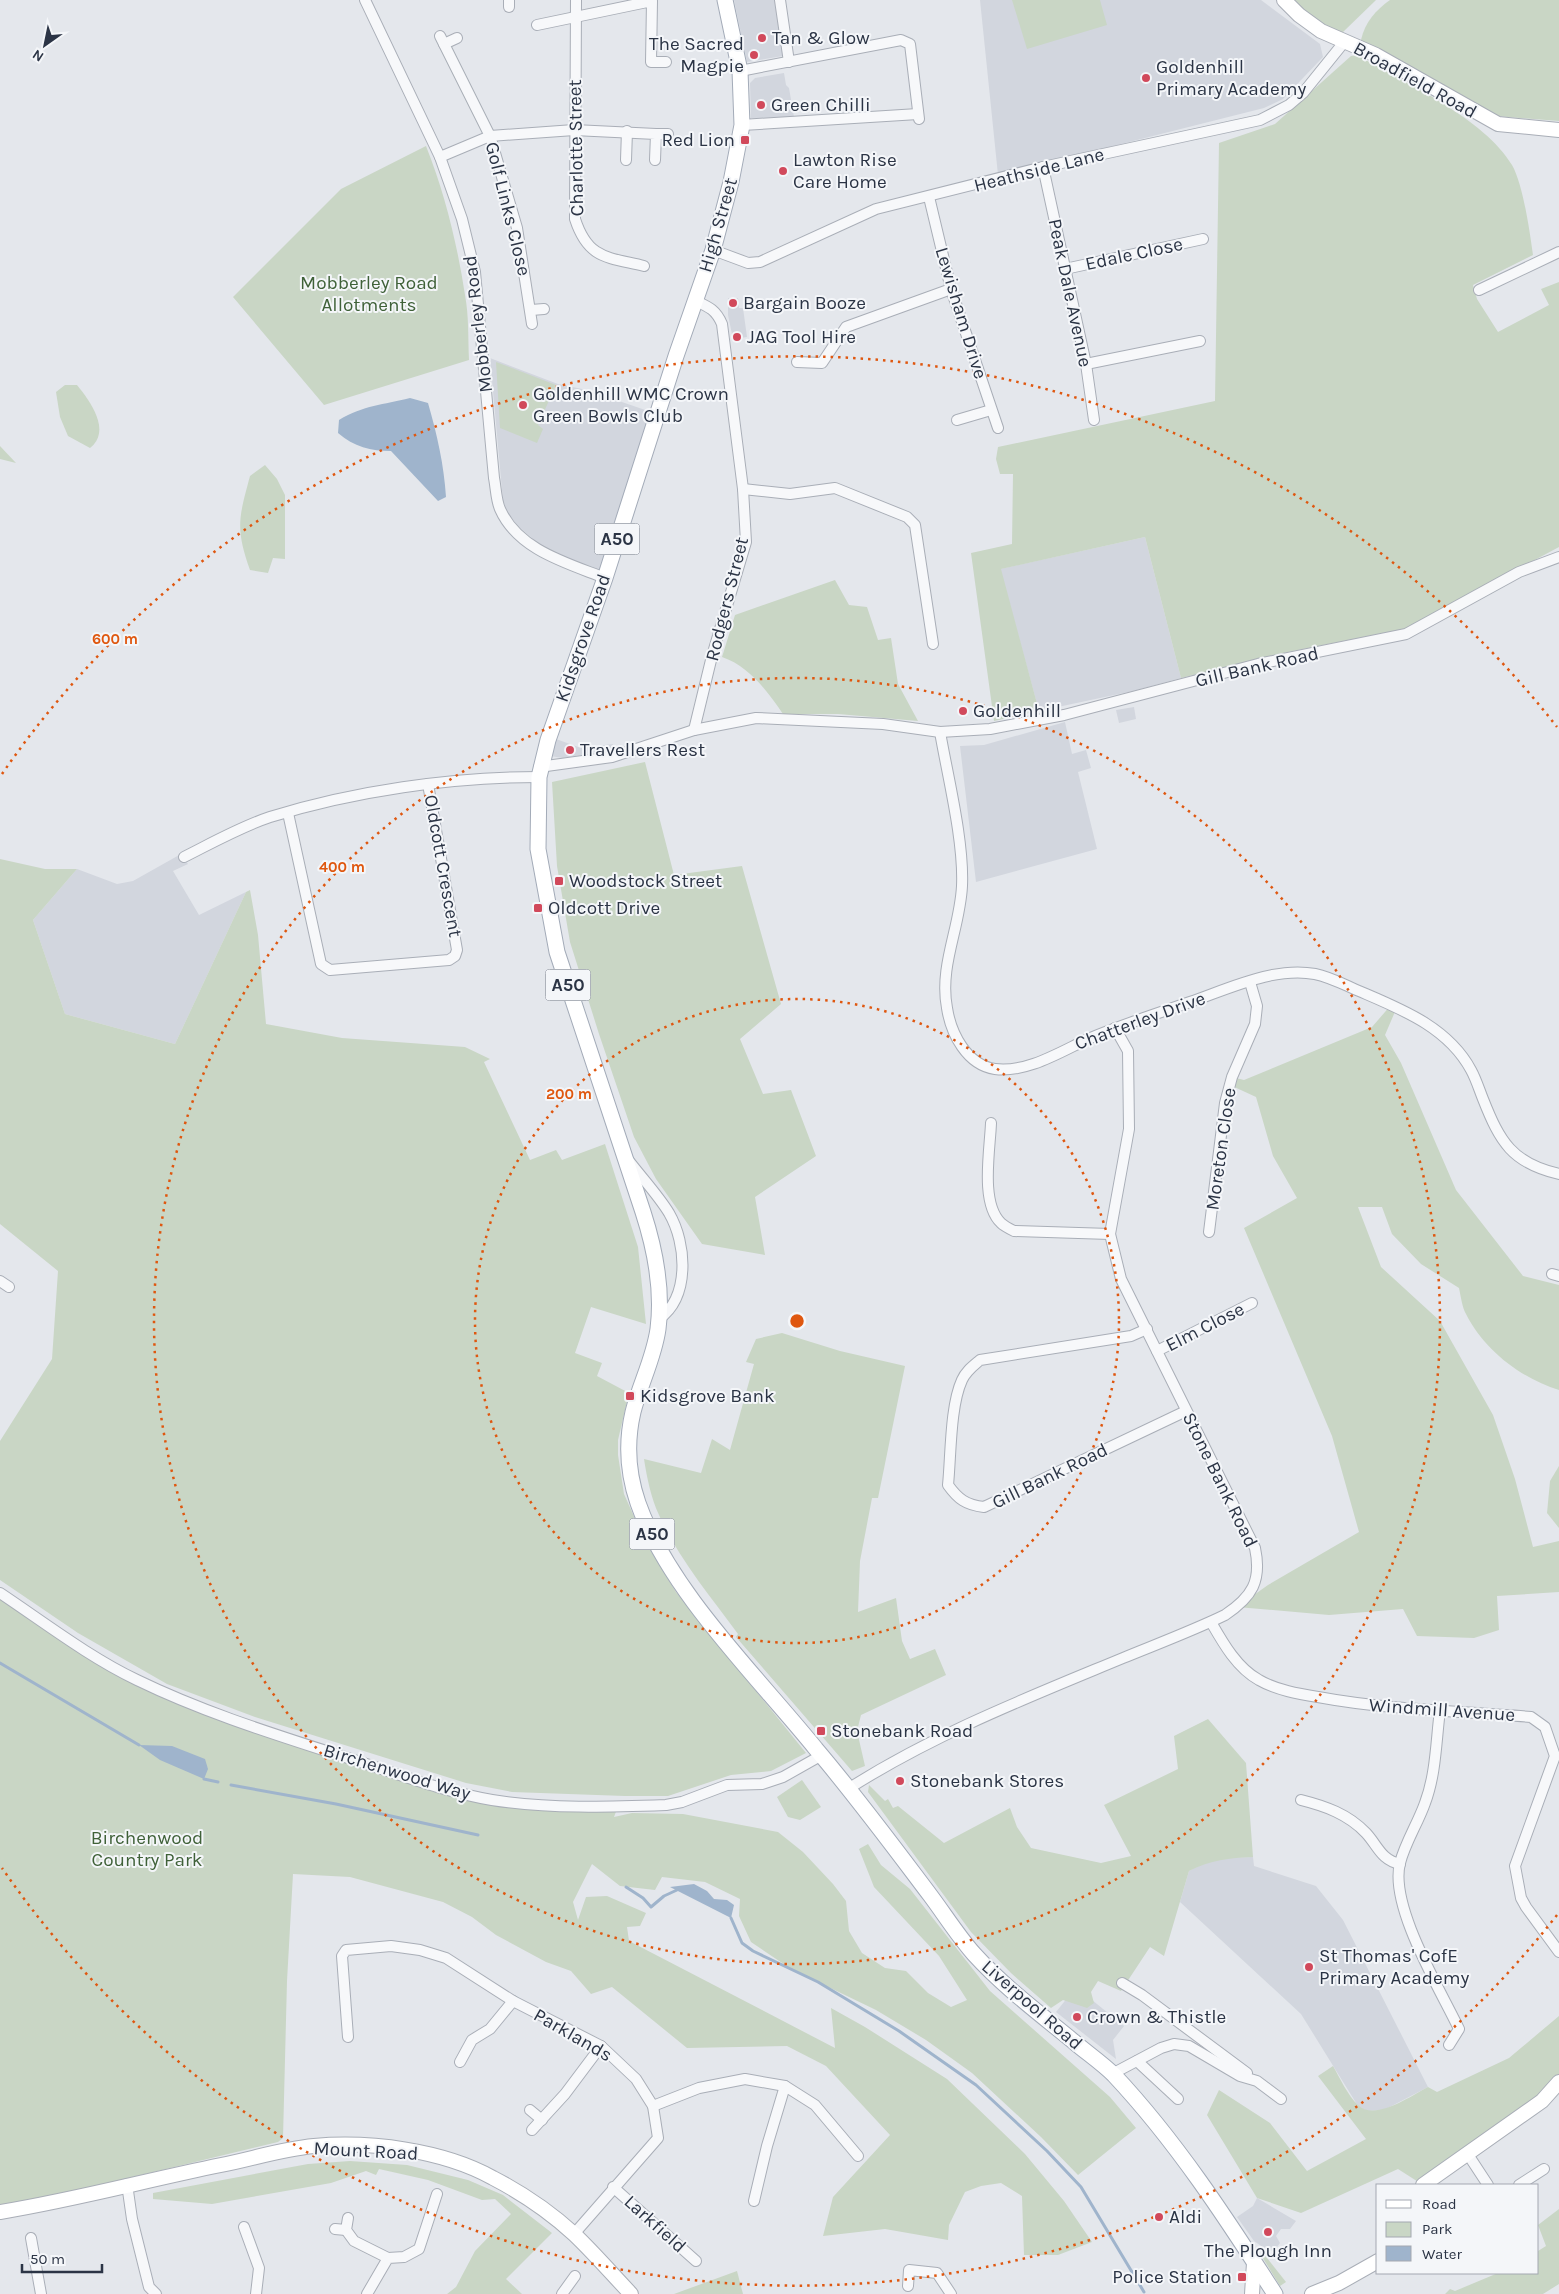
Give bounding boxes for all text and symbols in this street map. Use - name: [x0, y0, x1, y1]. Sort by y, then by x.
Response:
- north arrow: [20, 20, 70, 70]
- place label: Tan & Glow: [772, 27, 870, 49]
- marker: Tan & Glow: [756, 32, 768, 44]
- place label: The Sacred Magpie: [649, 33, 744, 77]
- street label: Broadfield Road: [1350, 37, 1480, 123]
- text: N: [29, 46, 47, 65]
- marker: The Sacred Magpie: [748, 49, 760, 61]
- place label: Goldenhill Primary Academy: [1156, 56, 1306, 100]
- marker: Goldenhill Primary Academy: [1140, 72, 1152, 84]
- street label: Charlotte Street: [564, 79, 588, 217]
- place label: Green Chilli: [771, 94, 871, 116]
- marker: Green Chilli: [755, 99, 767, 111]
- place label: Red Lion: [661, 129, 735, 151]
- marker: Red Lion: [739, 134, 751, 146]
- street label: Golf Links Close: [481, 140, 535, 278]
- street label: Heathside Lane: [972, 143, 1106, 197]
- place label: Lawton Rise Care Home: [793, 149, 897, 193]
- marker: Lawton Rise Care Home: [777, 165, 789, 177]
- street label: High Street: [694, 175, 742, 275]
- street label: Peak Dale Avenue: [1044, 217, 1096, 369]
- street label: Edale Close: [1083, 233, 1185, 275]
- street label: Lewisham Drive: [931, 244, 991, 382]
- street label: Mobberley Road: [459, 254, 497, 394]
- park label: Mobberley Road Allotments: [300, 272, 438, 316]
- place label: Bargain Booze: [743, 292, 866, 314]
- marker: Bargain Booze: [727, 297, 739, 309]
- place label: JAG Tool Hire: [747, 326, 856, 348]
- marker: JAG Tool Hire: [731, 331, 743, 343]
- place label: Goldenhill WMC Crown Green Bowls Club: [533, 383, 729, 427]
- marker: Goldenhill WMC Crown Green Bowls Club: [517, 399, 529, 411]
- road number: A50: [594, 524, 640, 554]
- street label: Rodgers Street: [701, 535, 753, 663]
- street label: Kidsgrove Road: [551, 571, 615, 705]
- text: 600 m: [92, 630, 138, 648]
- street label: Gill Bank Road: [1193, 642, 1321, 692]
- place label: Goldenhill: [973, 700, 1061, 722]
- marker: Goldenhill: [957, 705, 969, 717]
- place label: Travellers Rest: [580, 739, 705, 761]
- marker: Travellers Rest: [564, 744, 576, 756]
- street label: Oldcott Crescent: [420, 793, 466, 939]
- text: 400 m: [319, 858, 365, 876]
- place label: Woodstock Street: [569, 870, 722, 892]
- marker: Woodstock Street: [553, 875, 565, 887]
- place label: Oldcott Drive: [548, 897, 660, 919]
- marker: Oldcott Drive: [532, 902, 544, 914]
- road number: A50: [546, 970, 590, 1000]
- street label: Chatterley Drive: [1072, 987, 1208, 1055]
- text: 200 m: [546, 1085, 592, 1103]
- street label: Moreton Close: [1201, 1086, 1241, 1212]
- street label: Elm Close: [1162, 1298, 1248, 1356]
- centre of rings: [788, 1312, 806, 1330]
- place label: Kidsgrove Bank: [640, 1385, 775, 1407]
- marker: Kidsgrove Bank: [624, 1390, 636, 1402]
- street label: Stone Bank Road: [1178, 1409, 1262, 1551]
- street label: Gill Bank Road: [989, 1439, 1111, 1513]
- road number: A50: [630, 1518, 674, 1550]
- street label: Windmill Avenue: [1368, 1694, 1516, 1726]
- place label: Stonebank Road: [831, 1720, 973, 1742]
- marker: Stonebank Road: [815, 1725, 827, 1737]
- street label: Birchenwood Way: [321, 1739, 473, 1805]
- place label: Stonebank Stores: [910, 1770, 1064, 1792]
- marker: Stonebank Stores: [894, 1775, 906, 1787]
- park label: Birchenwood Country Park: [91, 1827, 203, 1871]
- place label: St Thomas' CofE Primary Academy: [1319, 1945, 1469, 1989]
- street label: Liverpool Road: [977, 1955, 1087, 2055]
- marker: St Thomas' CofE Primary Academy: [1303, 1961, 1315, 1973]
- street label: Parklands: [530, 2004, 616, 2066]
- place label: Crown & Thistle: [1087, 2006, 1226, 2028]
- marker: Crown & Thistle: [1071, 2011, 1083, 2023]
- street label: Mount Road: [313, 2137, 419, 2165]
- legend: [1376, 2184, 1539, 2274]
- street label: Larkfield: [620, 2191, 690, 2257]
- text: Road: [1422, 2195, 1457, 2213]
- place label: Aldi: [1169, 2206, 1202, 2228]
- marker: Aldi: [1153, 2211, 1165, 2223]
- text: Park: [1422, 2220, 1452, 2238]
- marker: The Plough Inn: [1262, 2226, 1274, 2238]
- place label: The Plough Inn: [1204, 2240, 1332, 2262]
- scale bar: [22, 2242, 102, 2274]
- text: Water: [1422, 2245, 1463, 2263]
- text: 50 m: [30, 2250, 65, 2268]
- place label: Police Station: [1112, 2266, 1232, 2288]
- marker: Police Station: [1236, 2271, 1248, 2283]

